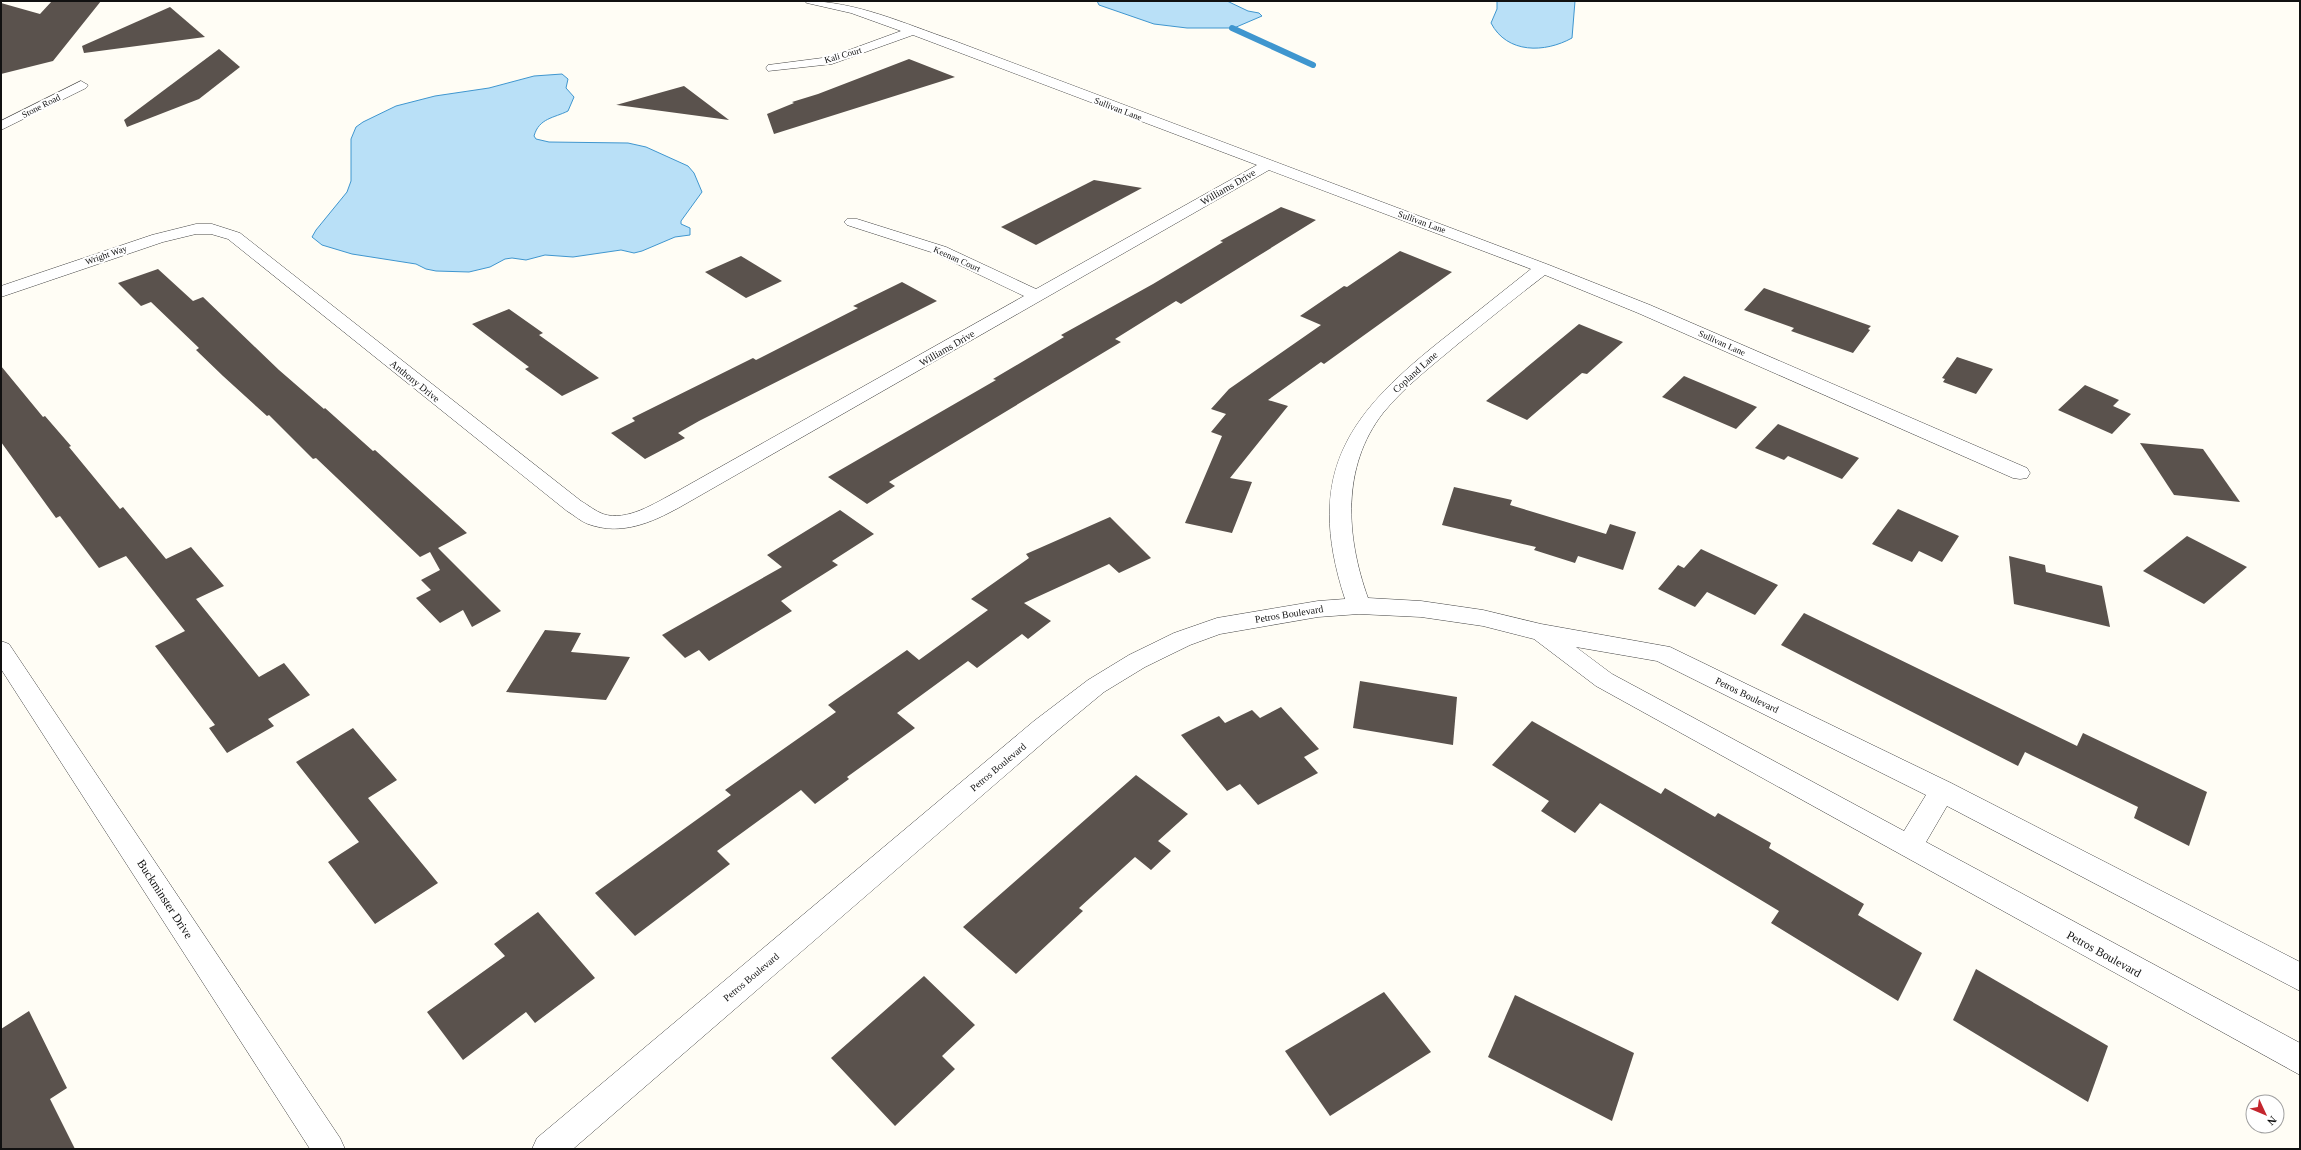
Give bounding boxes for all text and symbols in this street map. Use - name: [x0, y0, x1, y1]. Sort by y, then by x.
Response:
- street label: Kali Court: [823, 45, 863, 65]
- street label: Stone Road: [20, 92, 62, 120]
- street label: Sullivan Lane: [1093, 95, 1143, 123]
- street label: Williams Drive: [1199, 167, 1258, 207]
- street label: Sullivan Lane: [1397, 209, 1447, 235]
- street label: Wright Way: [84, 243, 129, 267]
- street label: Keenan Court: [932, 244, 982, 274]
- street label: Williams Drive: [918, 328, 977, 368]
- street label: Sullivan Lane: [1697, 328, 1747, 358]
- street label: Copland Lane: [1390, 349, 1440, 395]
- street label: Anthony Drive: [388, 358, 442, 405]
- street label: Petros Boulevard: [1254, 603, 1324, 625]
- street label: Petros Boulevard: [1714, 675, 1780, 715]
- street label: Petros Boulevard: [968, 741, 1028, 793]
- street label: Buckminster Drive: [134, 857, 196, 941]
- street label: Petros Boulevard: [2064, 928, 2144, 980]
- street label: Petros Boulevard: [721, 951, 781, 1003]
- north arrow: [2245, 1094, 2285, 1134]
- text: N: [2265, 1114, 2279, 1128]

